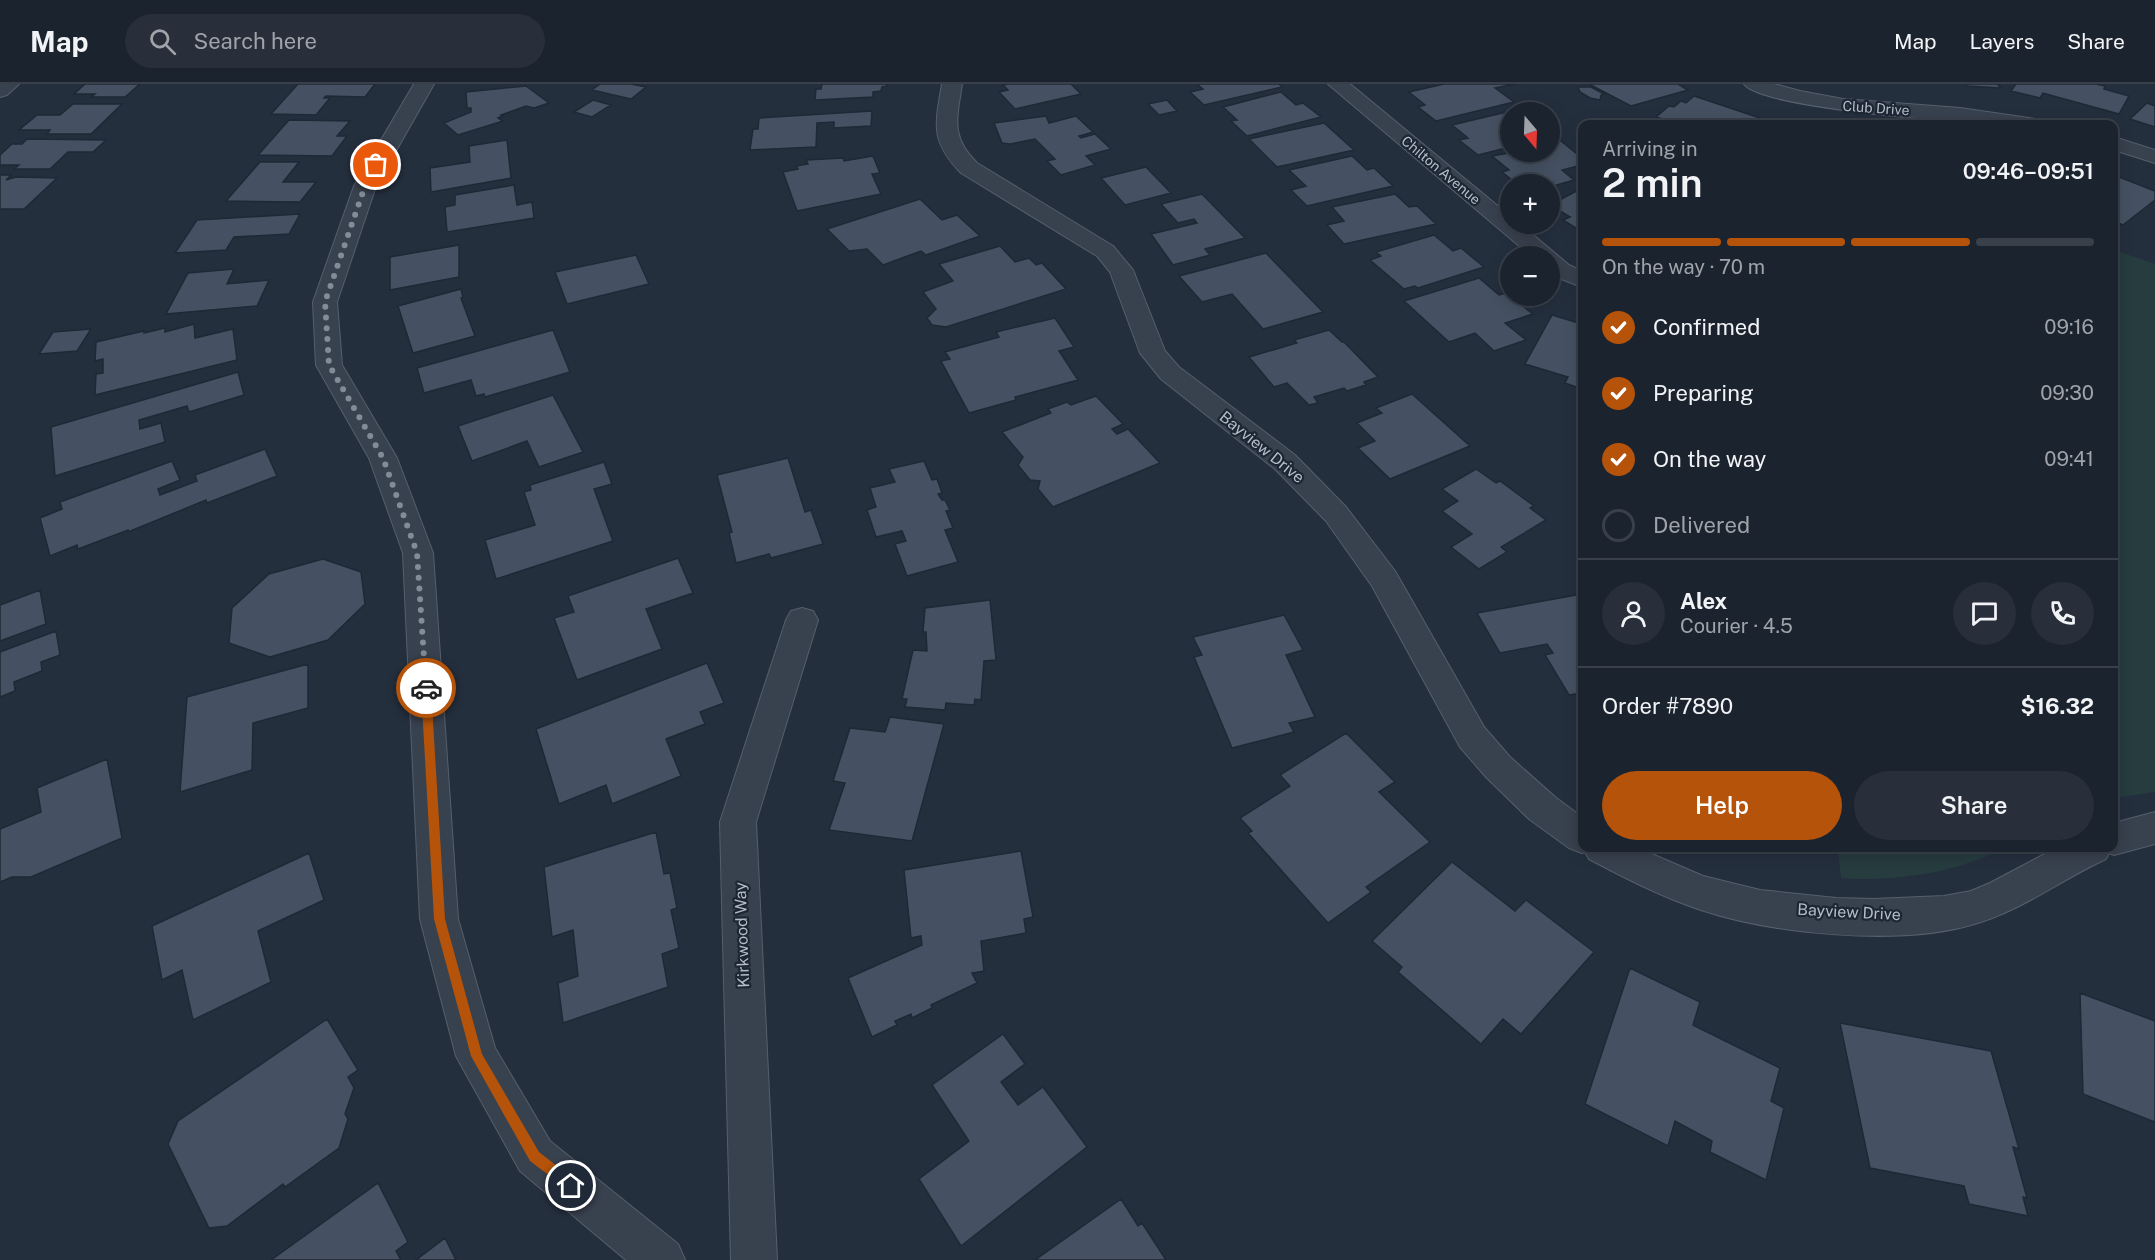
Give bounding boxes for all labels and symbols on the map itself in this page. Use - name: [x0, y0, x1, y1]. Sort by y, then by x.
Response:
- street label: Club Drive: [1842, 98, 1910, 118]
- north arrow: [1500, 102, 1560, 162]
- street label: Chilton Avenue: [1398, 132, 1484, 208]
- pin: [350, 139, 401, 190]
- street label: Bayview Drive: [1216, 407, 1308, 487]
- courier: [396, 658, 456, 718]
- street label: Kirkwood Way: [731, 881, 753, 988]
- street label: Bayview Drive: [1797, 900, 1901, 924]
- pin: [545, 1160, 596, 1211]

